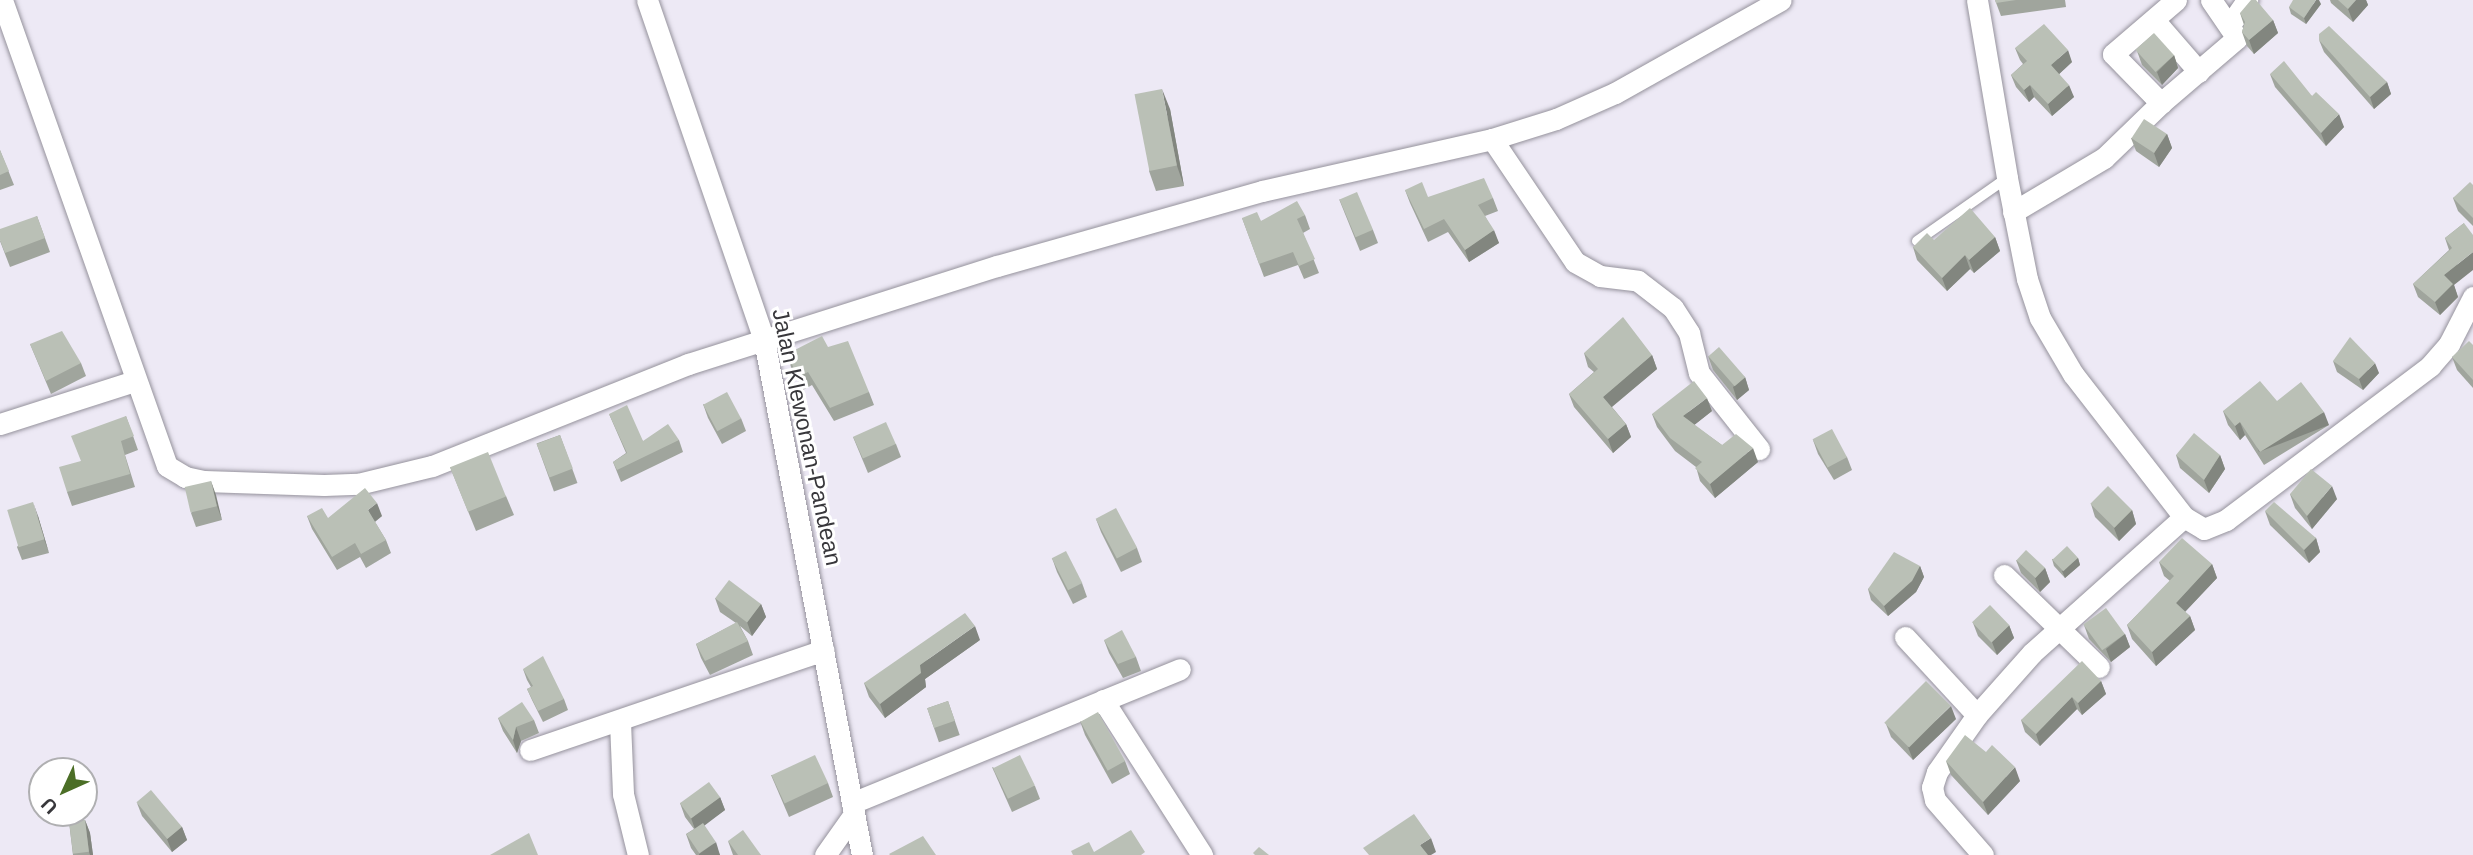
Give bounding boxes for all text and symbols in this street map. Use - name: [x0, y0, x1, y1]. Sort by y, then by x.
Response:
- street label: Jalan Klewonan-Pandean: [766, 306, 848, 568]
- north arrow: [28, 757, 98, 827]
- text: U: [37, 794, 61, 818]

